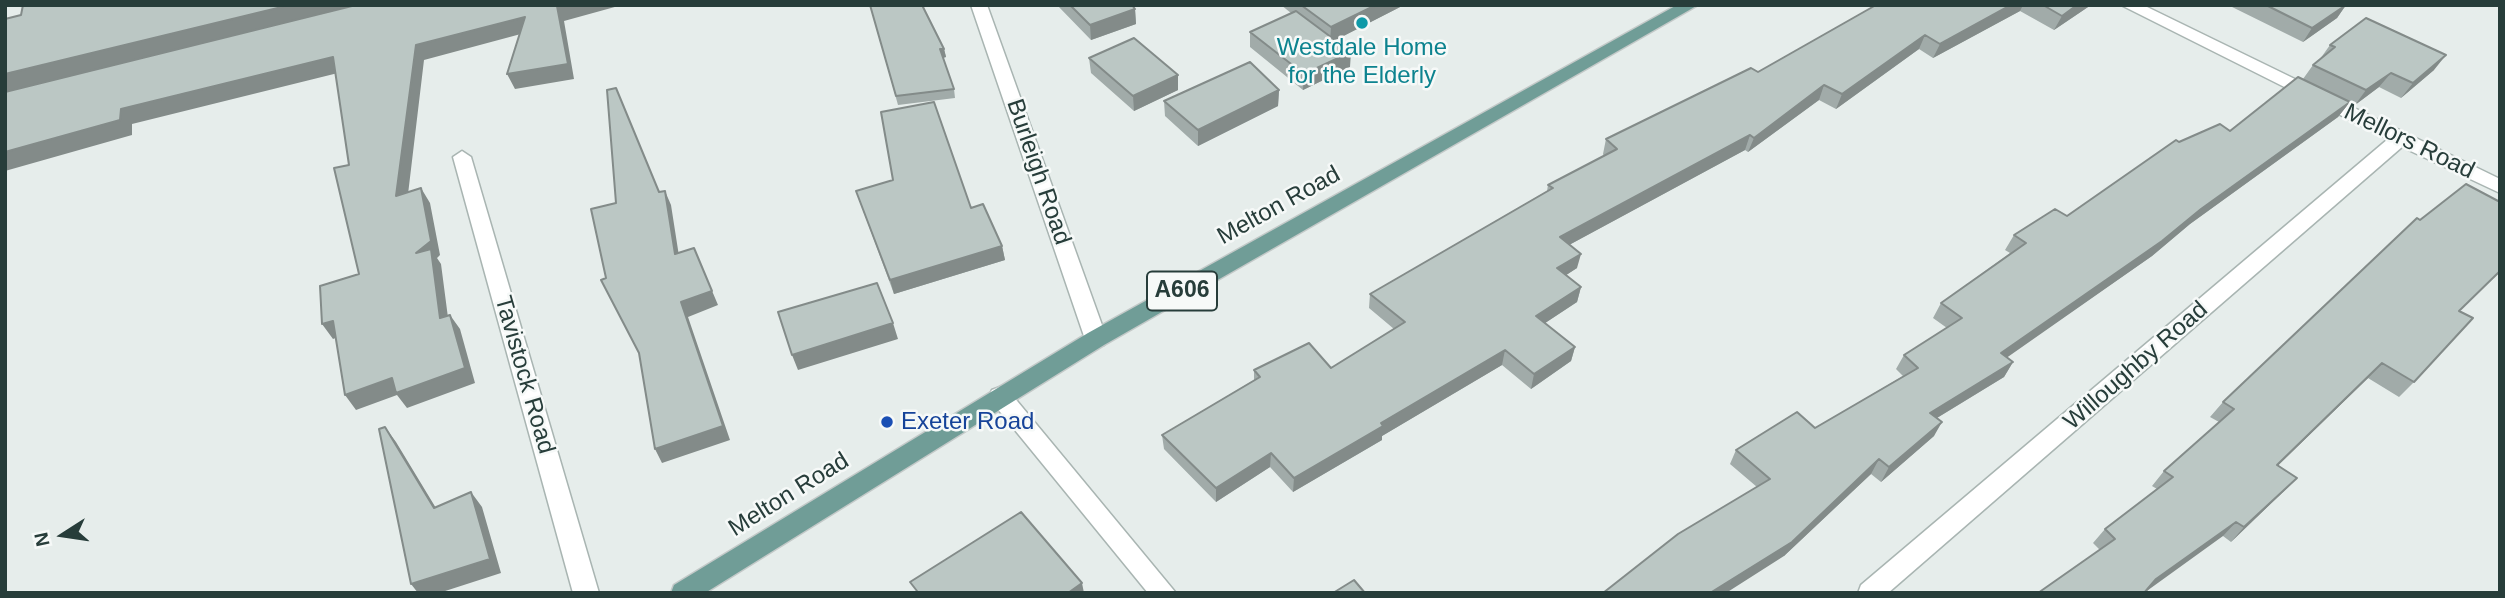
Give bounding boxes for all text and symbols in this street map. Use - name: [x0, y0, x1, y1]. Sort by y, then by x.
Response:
- marker: Westdale Home for the Elderly: [1354, 15, 1370, 31]
- place label: Westdale Home for the Elderly: [1277, 34, 1447, 90]
- street label: Burleigh Road: [1000, 95, 1076, 249]
- street label: Mellors Road: [2339, 98, 2479, 186]
- street label: Melton Road: [1213, 160, 1345, 252]
- road number: A606: [1147, 272, 1217, 310]
- street label: Tavistock Road: [488, 293, 560, 457]
- street label: Willoughby Road: [2058, 296, 2214, 436]
- place label: Exeter Road: [901, 408, 1034, 436]
- marker: Exeter Road: [879, 414, 895, 430]
- street label: Melton Road: [724, 447, 854, 543]
- north arrow: [28, 500, 98, 570]
- text: N: [30, 531, 54, 548]

